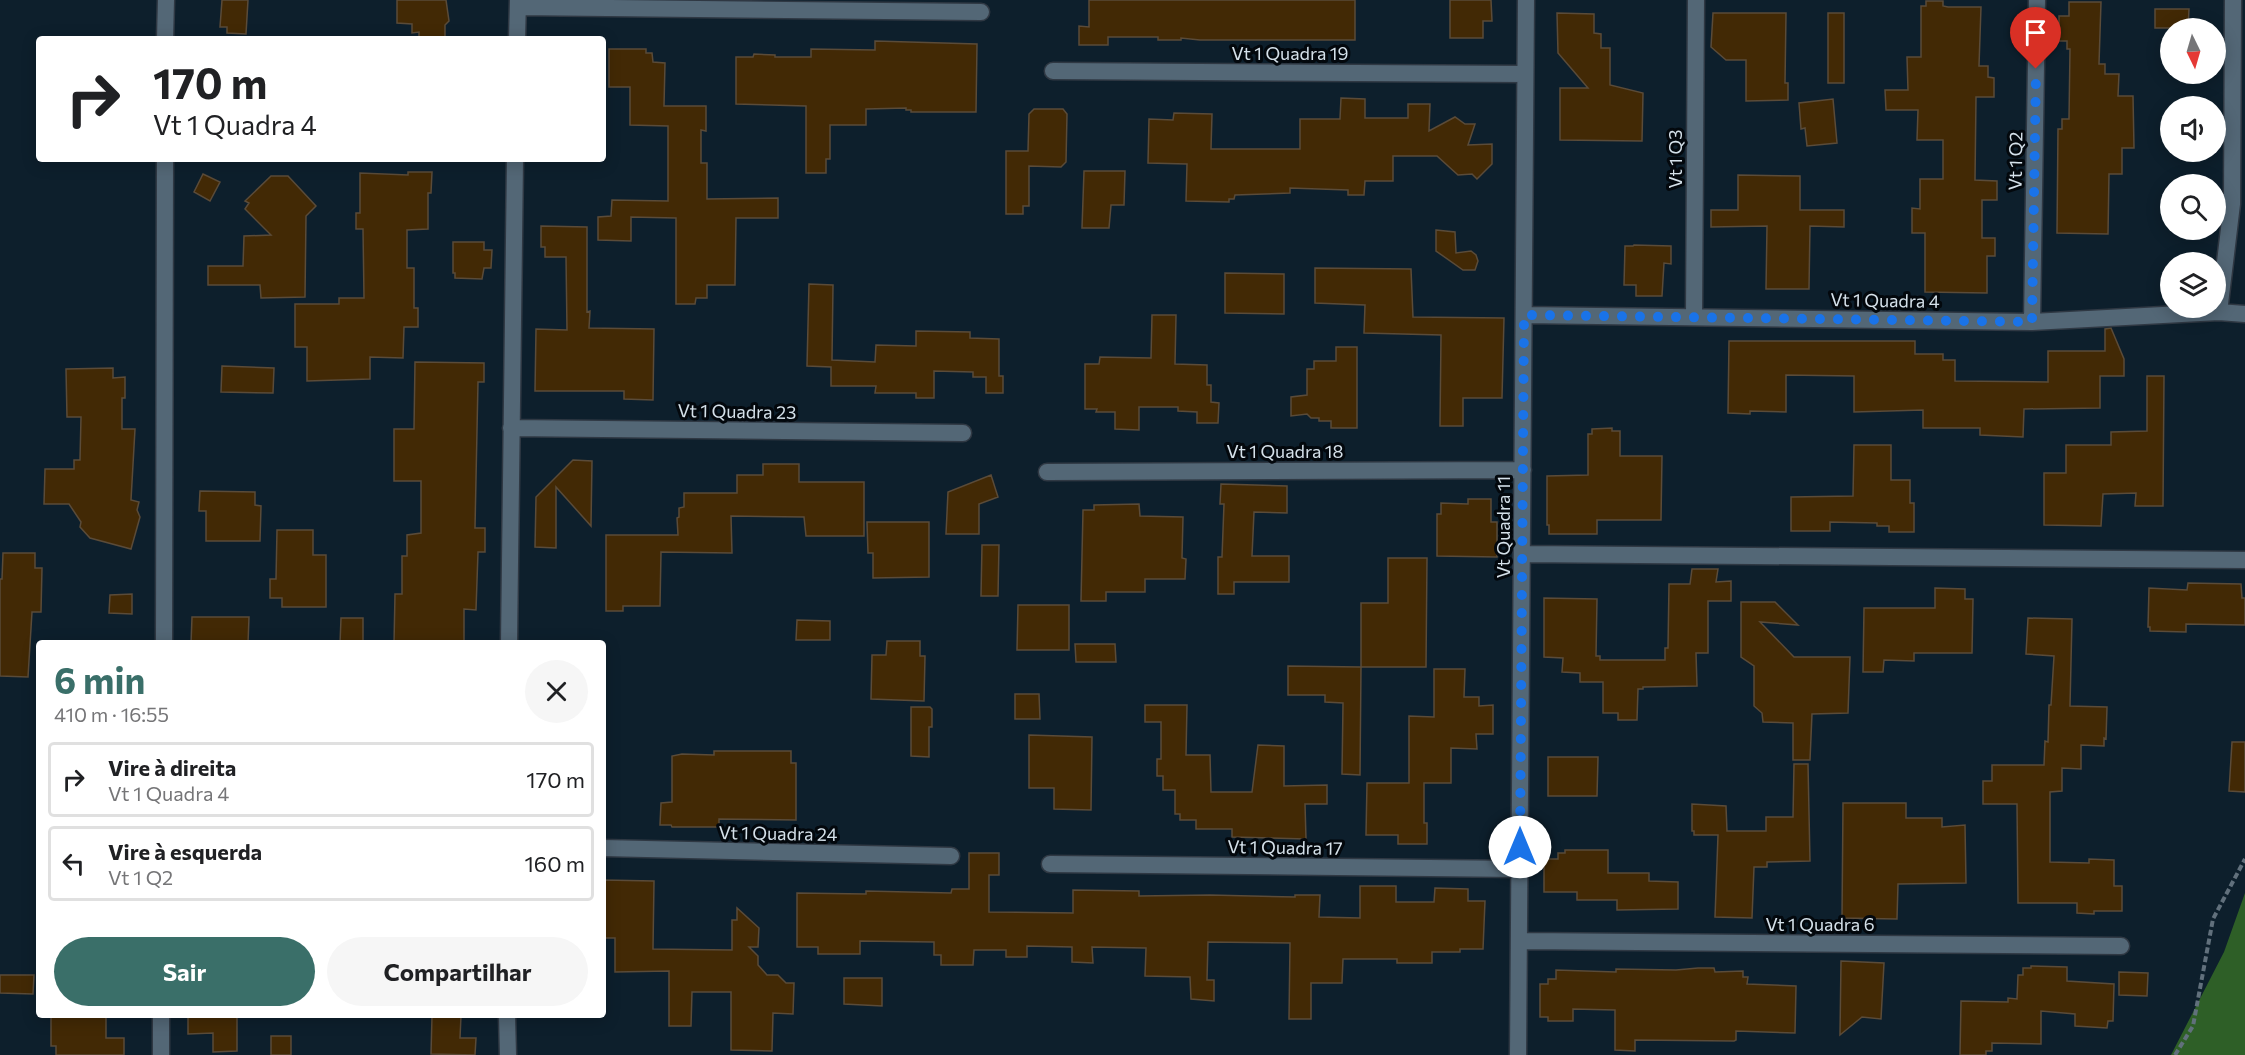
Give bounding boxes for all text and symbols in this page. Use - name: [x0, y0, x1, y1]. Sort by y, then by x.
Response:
- pin: [2010, 7, 2061, 69]
- icon: arrive: [2019, 16, 2052, 49]
- north arrow: [2160, 18, 2226, 84]
- map controls: [2160, 18, 2226, 318]
- street label: Vt 1 Quadra 19: [1232, 42, 1348, 64]
- text: 170 m: [153, 56, 267, 108]
- icon: right: [54, 60, 132, 138]
- button: sound: [2160, 96, 2226, 162]
- text: Vt 1 Quadra 4: [153, 108, 317, 141]
- street label: Vt 1 Q3: [1664, 130, 1686, 188]
- street label: Vt 1 Q2: [2003, 132, 2027, 190]
- button: search: [2160, 174, 2226, 240]
- button: layers: [2160, 252, 2226, 318]
- street label: Vt 1 Quadra 4: [1830, 288, 1940, 312]
- street label: Vt 1 Quadra 23: [678, 399, 796, 423]
- street label: Vt 1 Quadra 18: [1227, 440, 1344, 462]
- street label: Vt Quadra 11: [1492, 476, 1514, 578]
- text: 6 min: [54, 657, 145, 701]
- button: close: [525, 660, 588, 723]
- text: 410 m · 16:55: [54, 702, 169, 726]
- text: Vire à direita: [108, 754, 236, 781]
- icon: right: [57, 763, 90, 796]
- text: 170 m: [526, 766, 585, 793]
- text: Vt 1 Quadra 4: [108, 781, 229, 805]
- position arrow: [1488, 815, 1552, 879]
- street label: Vt 1 Quadra 24: [718, 821, 838, 845]
- street label: Vt 1 Quadra 17: [1227, 835, 1343, 859]
- text: Vire à esquerda: [108, 838, 262, 865]
- icon: left: [57, 847, 90, 880]
- text: 160 m: [524, 850, 585, 877]
- text: Vt 1 Q2: [108, 865, 173, 889]
- street label: Vt 1 Quadra 6: [1765, 913, 1875, 935]
- button: Sair: [54, 937, 315, 1006]
- button: Compartilhar: [327, 937, 588, 1006]

